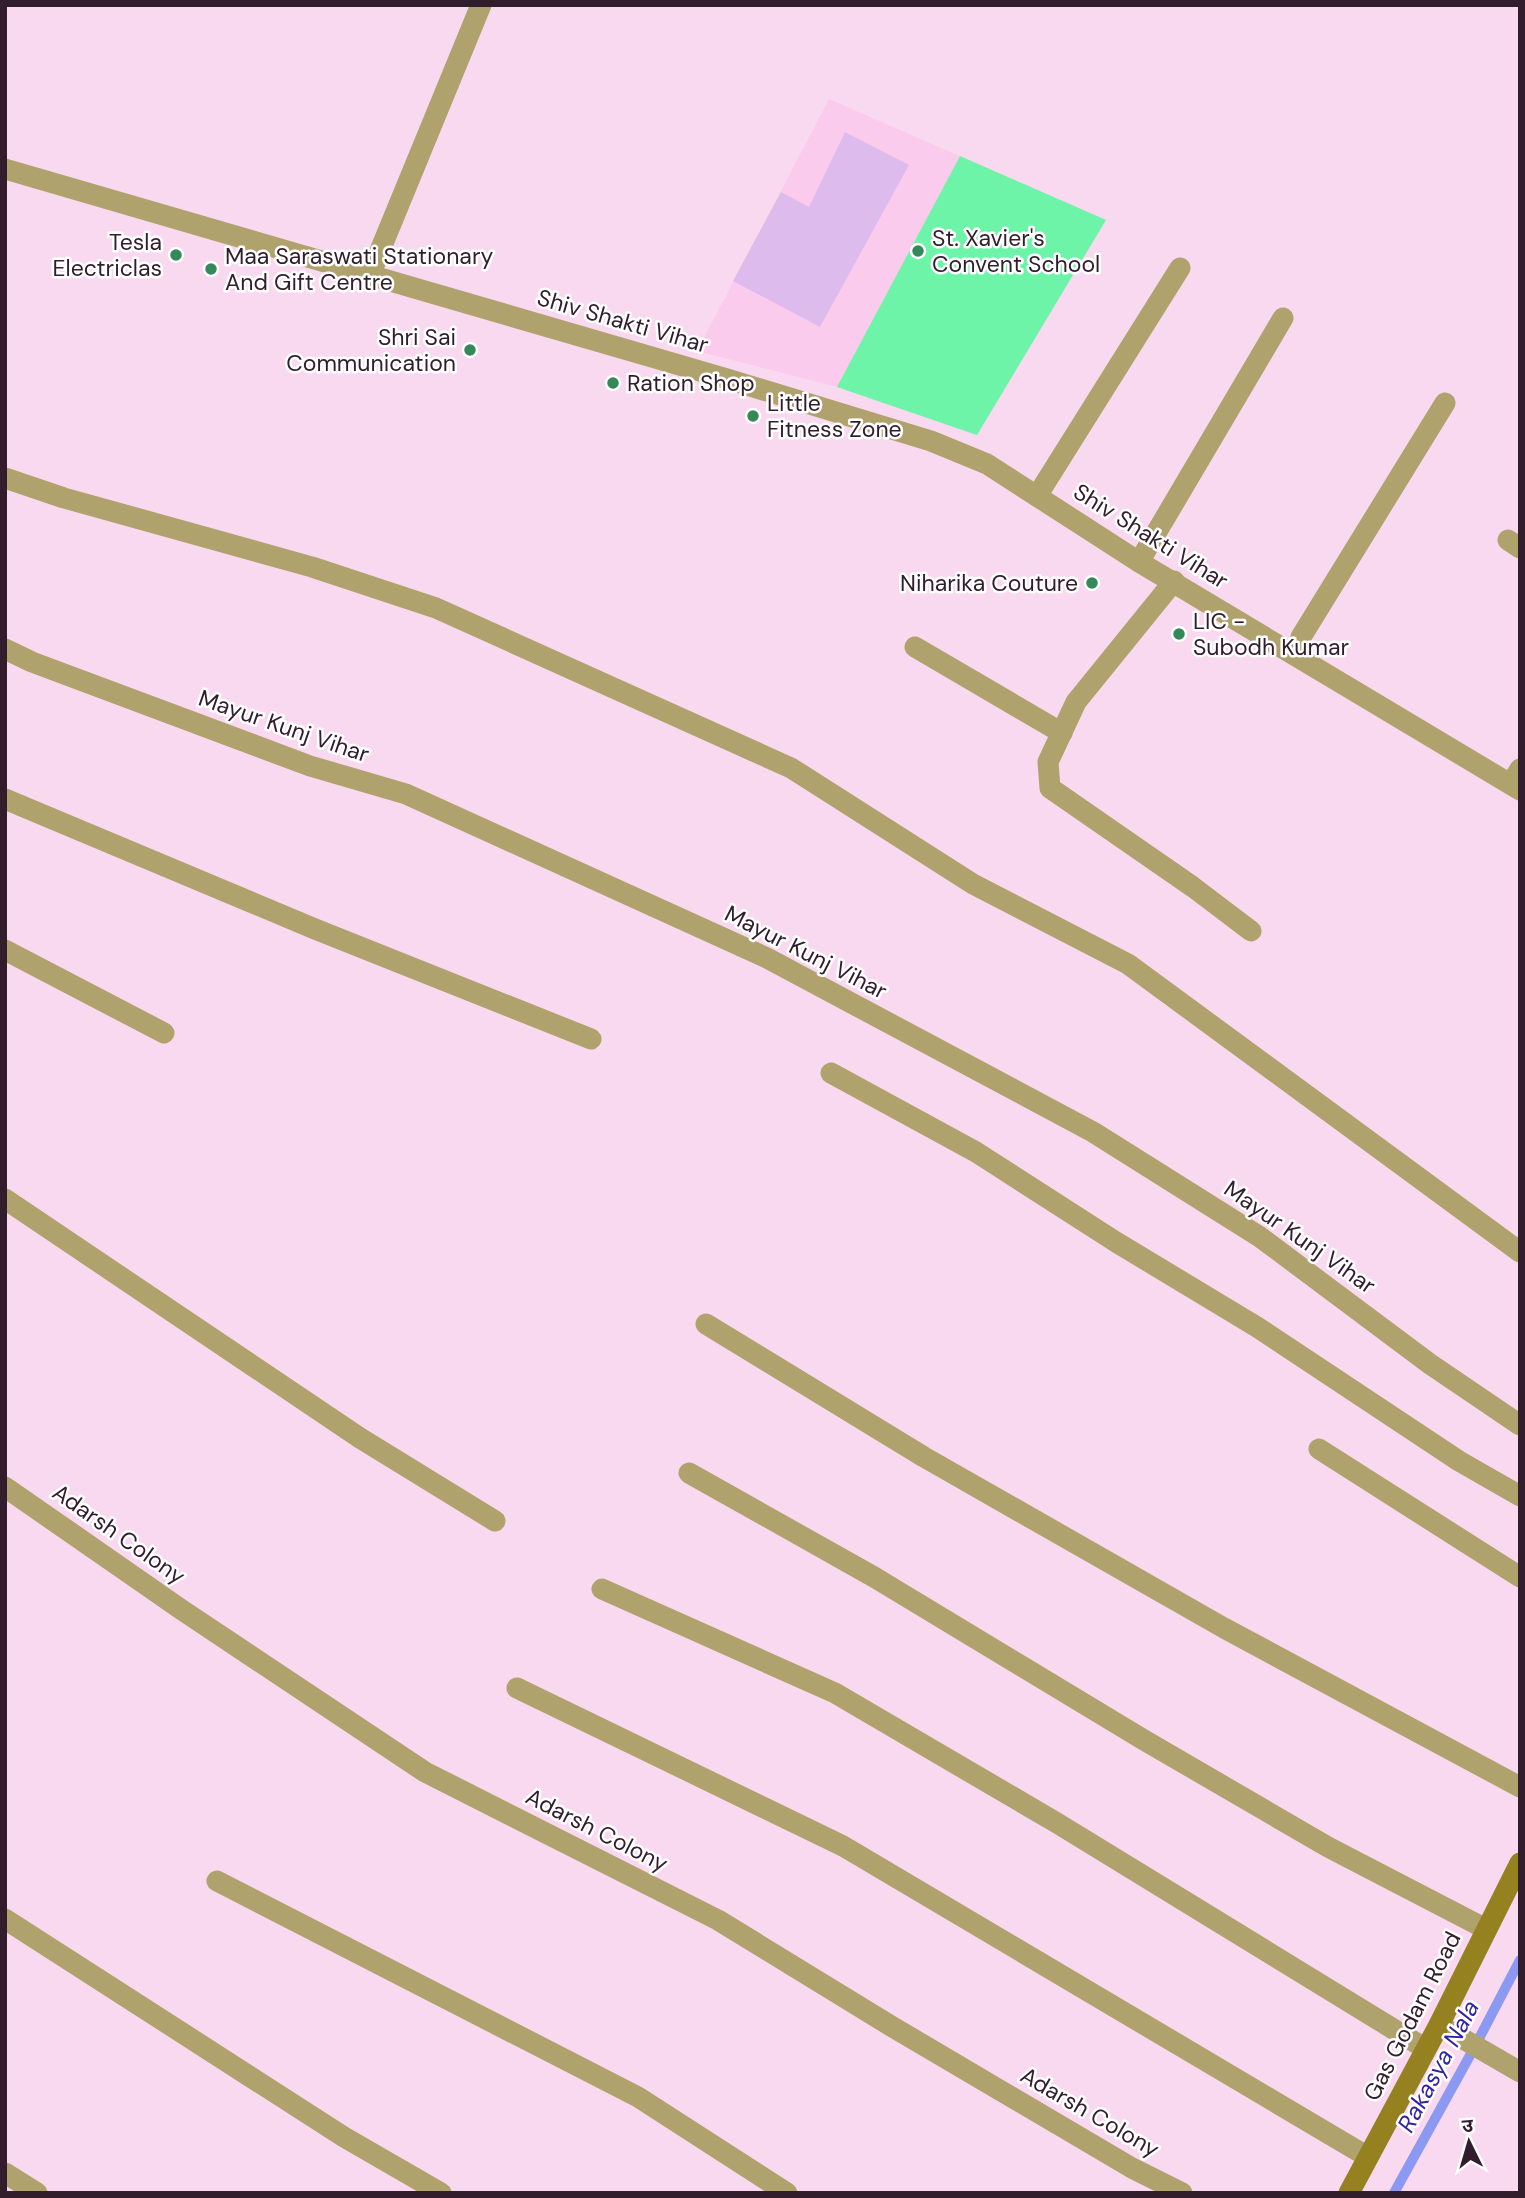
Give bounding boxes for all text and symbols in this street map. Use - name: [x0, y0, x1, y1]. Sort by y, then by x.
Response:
- place label: St. Xavier's Convent School: [932, 223, 1100, 279]
- place label: Tesla Electriclas: [53, 227, 162, 283]
- place label: Maa Saraswati Stationary And Gift Centre: [225, 241, 493, 297]
- marker: St. Xavier's Convent School: [910, 243, 926, 259]
- marker: Tesla Electriclas: [168, 247, 184, 263]
- marker: Maa Saraswati Stationary And Gift Centre: [203, 261, 219, 277]
- street label: Shiv Shakti Vihar: [534, 282, 712, 360]
- place label: Shri Sai Communication: [286, 322, 456, 378]
- marker: Shri Sai Communication: [462, 342, 478, 358]
- place label: Ration Shop: [627, 368, 755, 398]
- marker: Ration Shop: [605, 375, 621, 391]
- place label: Little Fitness Zone: [767, 388, 902, 444]
- marker: Little Fitness Zone: [745, 408, 761, 424]
- street label: Shiv Shakti Vihar: [1068, 476, 1234, 596]
- place label: Niharika Couture: [900, 568, 1078, 598]
- marker: Niharika Couture: [1084, 575, 1100, 591]
- place label: LIC - Subodh Kumar: [1193, 606, 1349, 662]
- marker: LIC - Subodh Kumar: [1171, 626, 1187, 642]
- street label: Mayur Kunj Vihar: [195, 683, 373, 769]
- street label: Mayur Kunj Vihar: [720, 898, 892, 1006]
- street label: Mayur Kunj Vihar: [1218, 1174, 1382, 1300]
- street label: Adarsh Colony: [47, 1477, 191, 1591]
- street label: Adarsh Colony: [521, 1781, 673, 1879]
- street label: Gas Godam Road: [1356, 1926, 1468, 2106]
- water label: Rakasya Nala: [1390, 1995, 1486, 2137]
- street label: Adarsh Colony: [1015, 2060, 1165, 2164]
- north arrow: [1434, 2107, 1504, 2177]
- text: उ: [1461, 2113, 1475, 2139]

